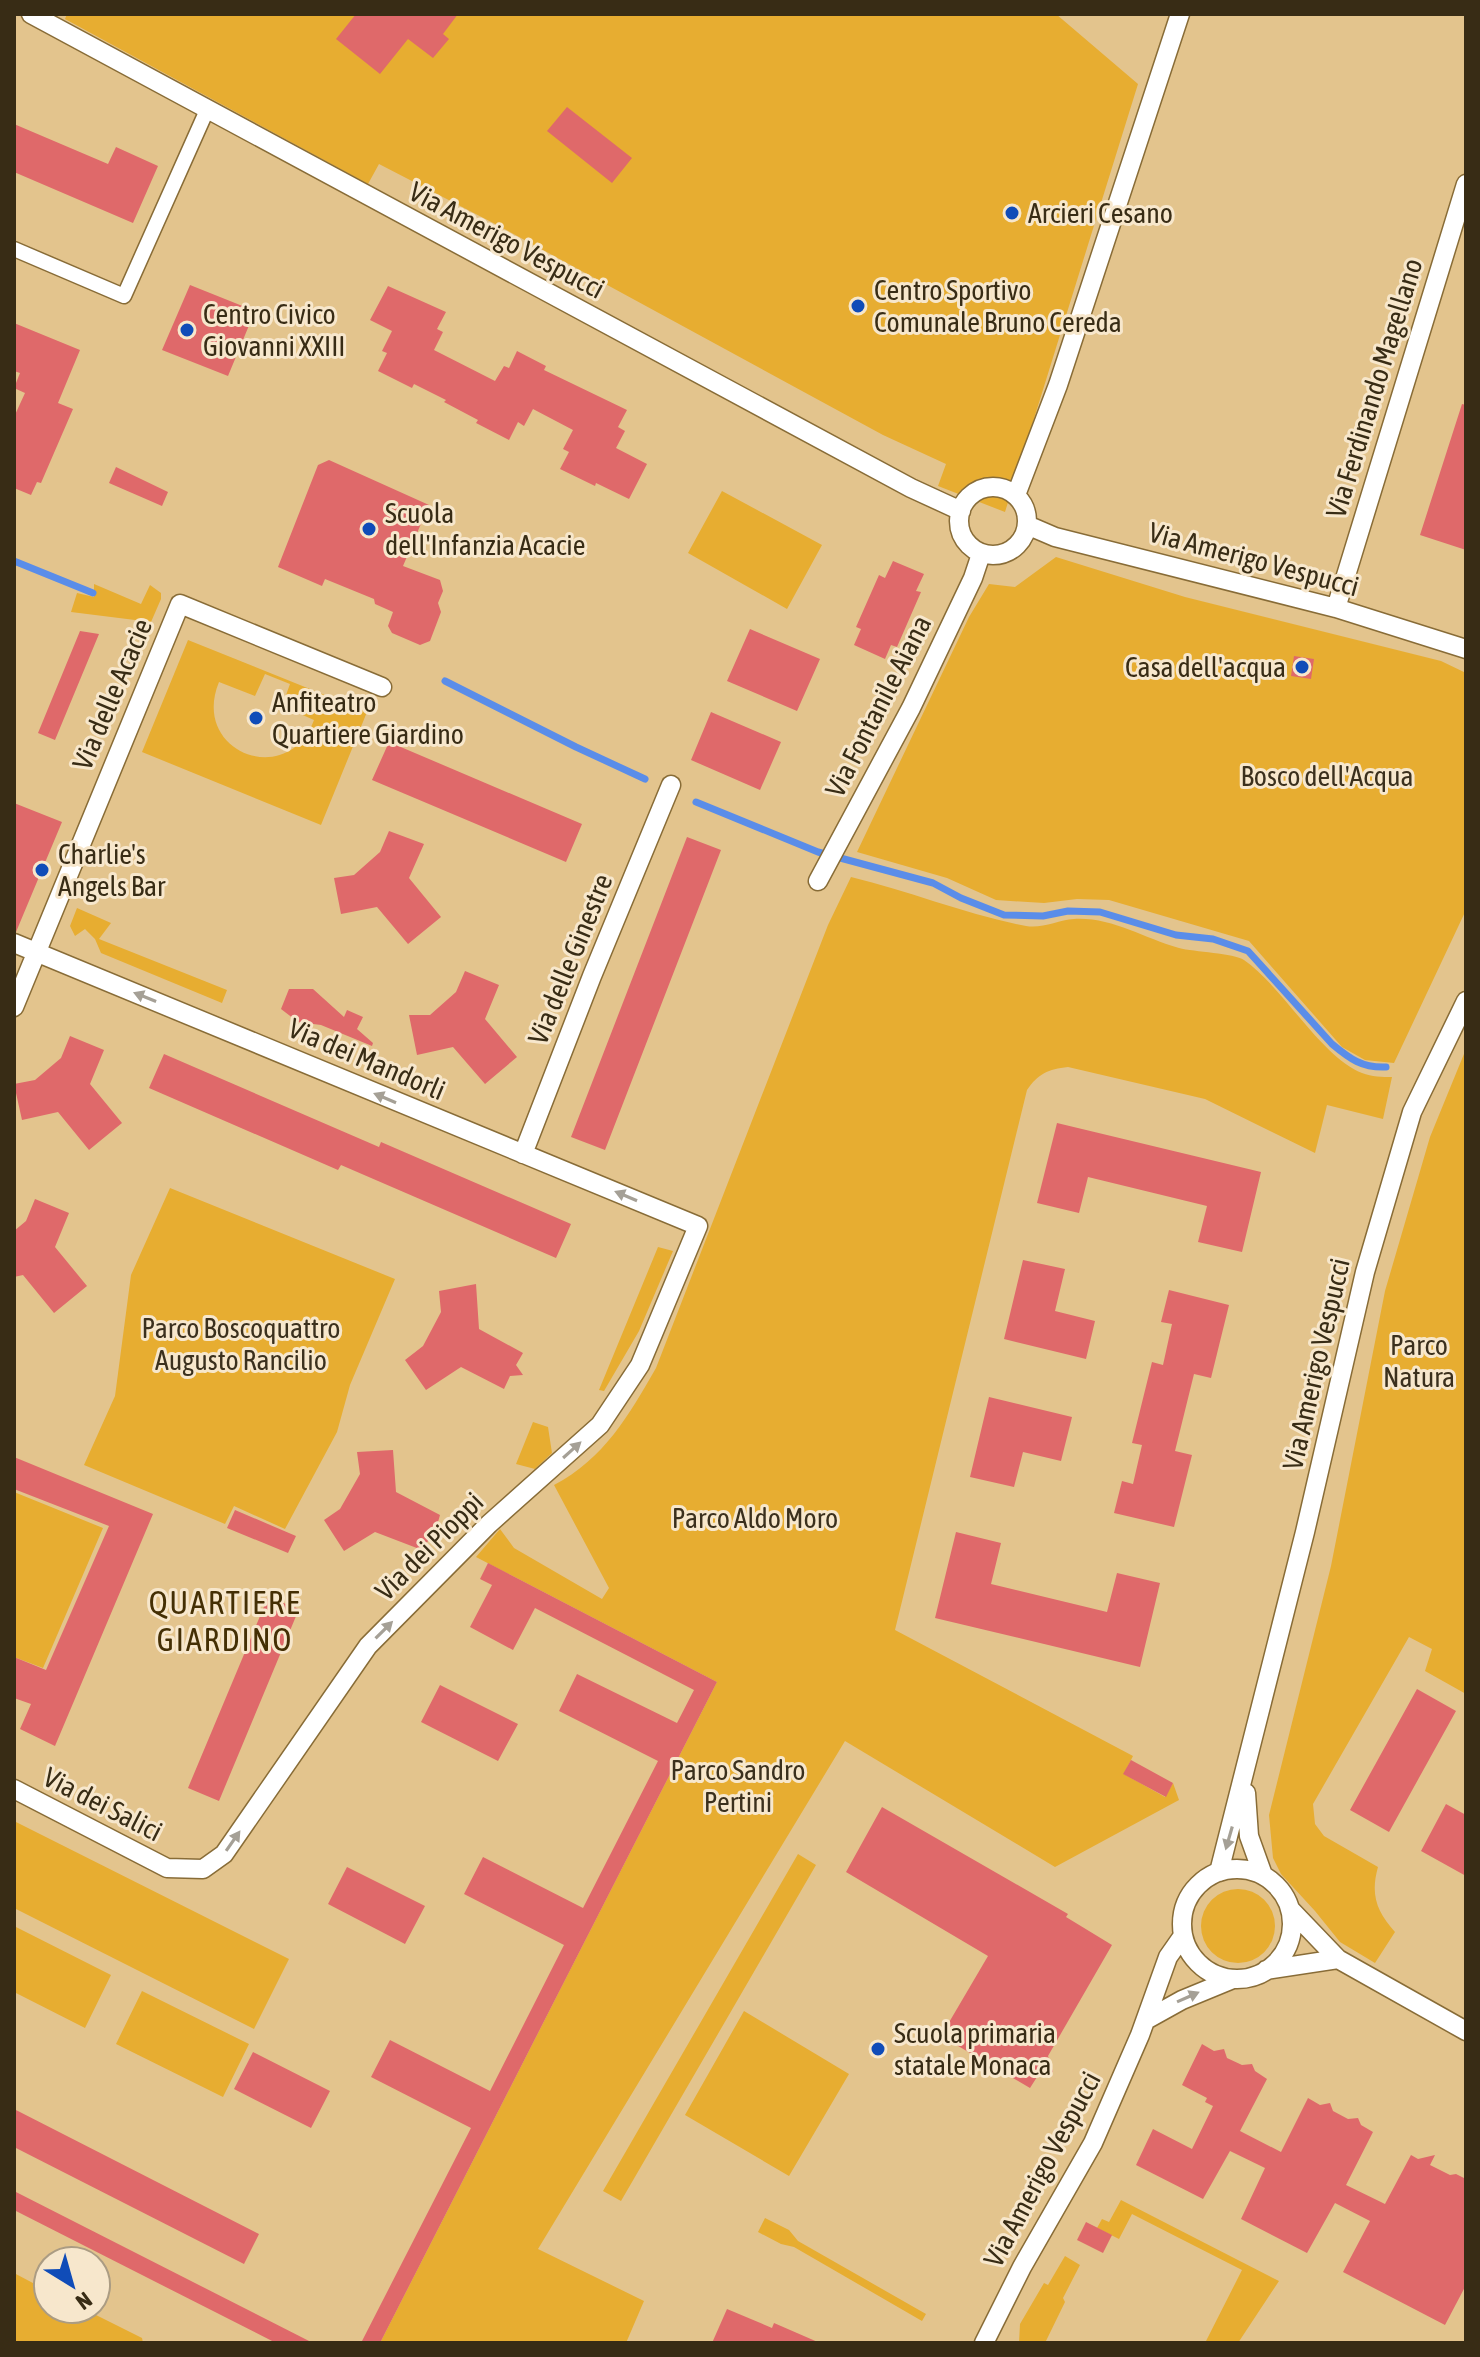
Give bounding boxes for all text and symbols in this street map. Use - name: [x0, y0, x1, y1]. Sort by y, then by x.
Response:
- street label: Via Amerigo Vespucci: [404, 175, 610, 305]
- place label: Arcieri Cesano: [1028, 197, 1173, 229]
- marker: Arcieri Cesano: [1003, 204, 1021, 222]
- street label: Via Ferdinando Magellano: [1319, 254, 1429, 522]
- place label: Centro Sportivo Comunale Bruno Cereda: [874, 274, 1122, 338]
- marker: Centro Sportivo Comunale Bruno Cereda: [849, 297, 867, 315]
- place label: Centro Civico Giovanni XXIII: [203, 298, 346, 362]
- marker: Centro Civico Giovanni XXIII: [178, 321, 196, 339]
- place label: Scuola dell'Infanzia Acacie: [385, 497, 585, 561]
- street label: Via Amerigo Vespucci: [1145, 516, 1363, 602]
- marker: Scuola dell'Infanzia Acacie: [360, 520, 378, 538]
- street label: Via Fontanile Aiana: [819, 610, 937, 802]
- street label: Via delle Acacie: [66, 614, 158, 774]
- place label: Casa dell'acqua: [1125, 651, 1286, 683]
- marker: Casa dell'acqua: [1293, 658, 1311, 676]
- place label: Anfiteatro Quartiere Giardino: [272, 686, 464, 750]
- marker: Anfiteatro Quartiere Giardino: [247, 709, 265, 727]
- park label: Bosco dell'Acqua: [1241, 760, 1414, 792]
- place label: Charlie's Angels Bar: [58, 838, 166, 902]
- marker: Charlie's Angels Bar: [33, 861, 51, 879]
- street label: Via delle Ginestre: [521, 869, 619, 1049]
- one-way arrow: [133, 991, 157, 1004]
- street label: Via dei Mandorli: [284, 1012, 450, 1106]
- one-way arrow: [373, 1091, 397, 1104]
- one-way arrow: [614, 1190, 638, 1203]
- street label: Via Amerigo Vespucci: [1276, 1255, 1356, 1473]
- park label: Parco Boscoquattro Augusto Rancilio: [142, 1312, 341, 1376]
- park label: Parco Natura: [1383, 1329, 1455, 1393]
- one-way arrow: [561, 1442, 581, 1459]
- street label: Via dei Pioppi: [369, 1486, 489, 1606]
- park label: Parco Aldo Moro: [672, 1502, 838, 1534]
- district label: QUARTIERE GIARDINO: [149, 1584, 301, 1658]
- one-way arrow: [374, 1621, 393, 1640]
- park label: Parco Sandro Pertini: [671, 1754, 805, 1818]
- street label: Via dei Salici: [38, 1761, 168, 1847]
- one-way arrow: [1222, 1826, 1234, 1851]
- one-way arrow: [225, 1831, 240, 1852]
- one-way arrow: [1177, 1991, 1200, 2004]
- place label: Scuola primaria statale Monaca: [894, 2017, 1056, 2081]
- marker: Scuola primaria statale Monaca: [869, 2040, 887, 2058]
- street label: Via Amerigo Vespucci: [977, 2066, 1107, 2272]
- north arrow: [32, 2245, 112, 2325]
- text: N: [71, 2287, 97, 2315]

